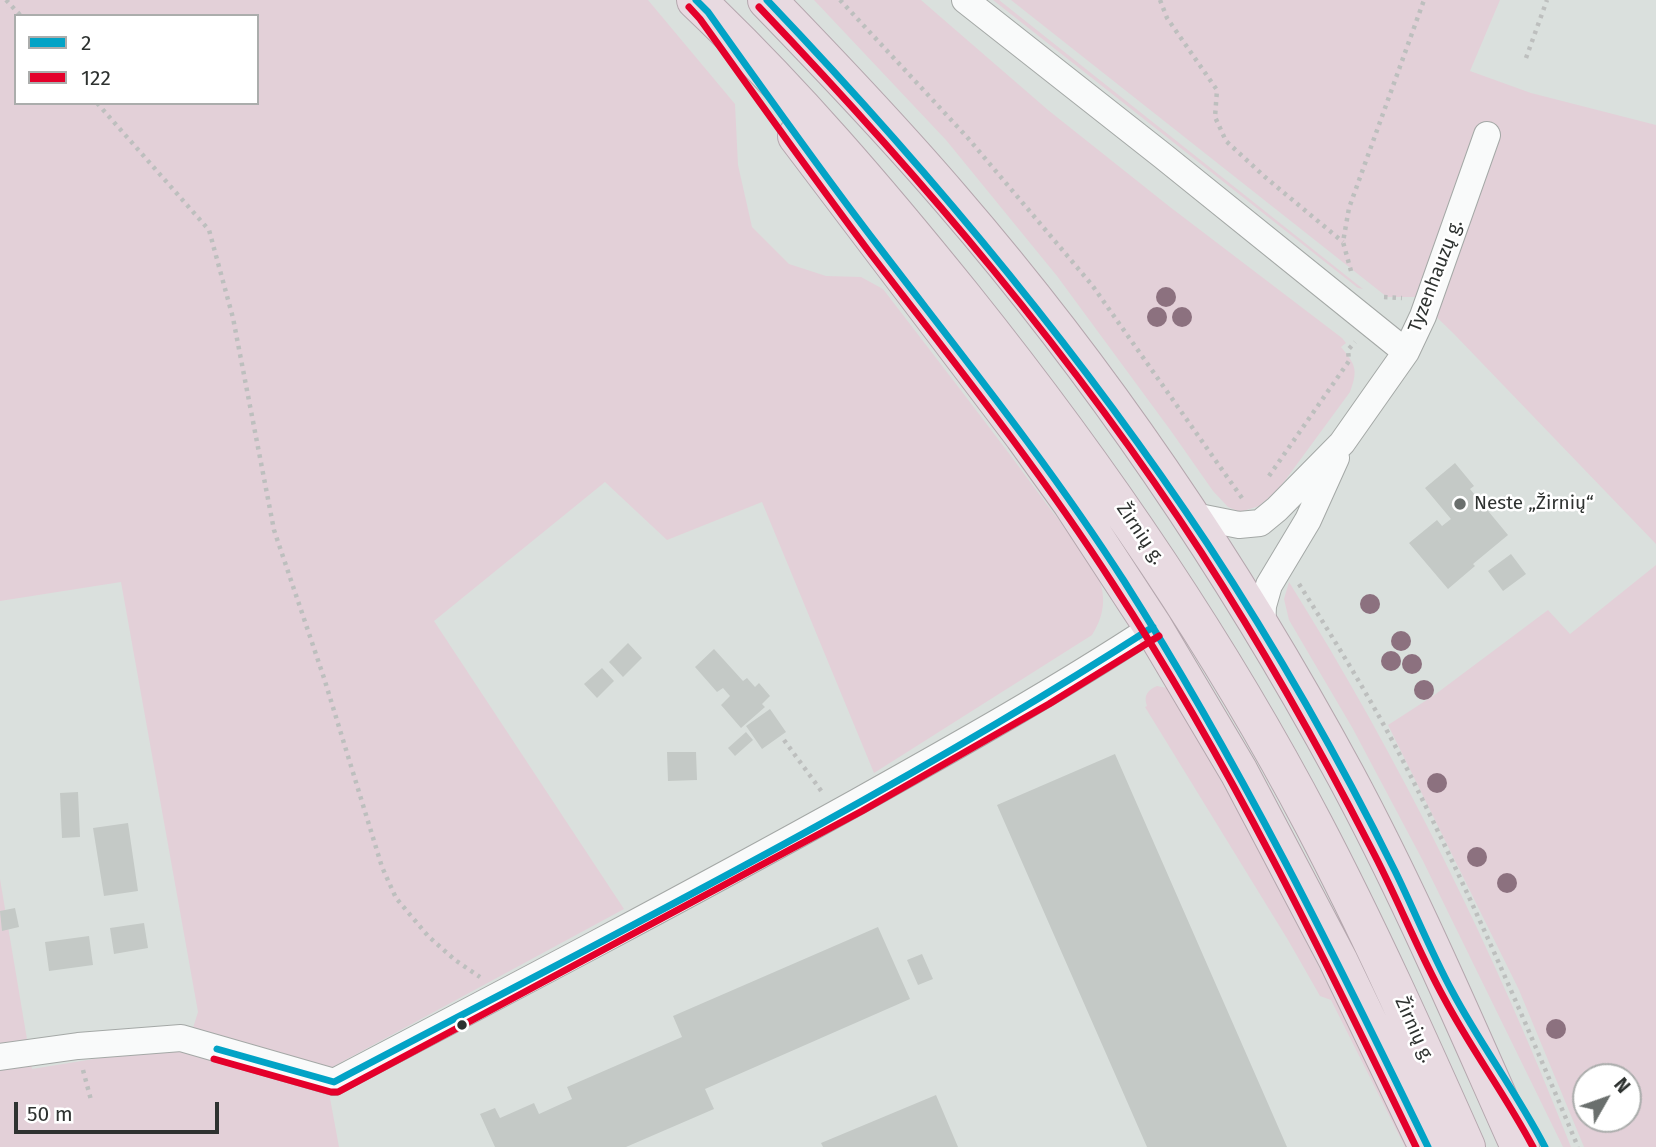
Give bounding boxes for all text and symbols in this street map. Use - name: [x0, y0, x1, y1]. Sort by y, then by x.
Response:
- legend: [14, 14, 259, 105]
- text: 2: [81, 30, 91, 56]
- text: 122: [81, 65, 111, 91]
- street label: Tyzenhauzų g.: [1404, 216, 1468, 336]
- place label: Neste „Žirnių“: [1474, 493, 1594, 515]
- marker: Neste „Žirnių“: [1452, 496, 1468, 512]
- street label: Žirnių g.: [1111, 499, 1169, 569]
- street label: Žirnių g.: [1389, 994, 1439, 1066]
- unlabelled marker: [455, 1018, 469, 1032]
- north arrow: [1572, 1063, 1642, 1133]
- text: N: [1609, 1073, 1635, 1098]
- scale bar: [18, 1088, 222, 1132]
- text: 50 m: [27, 1101, 73, 1127]

